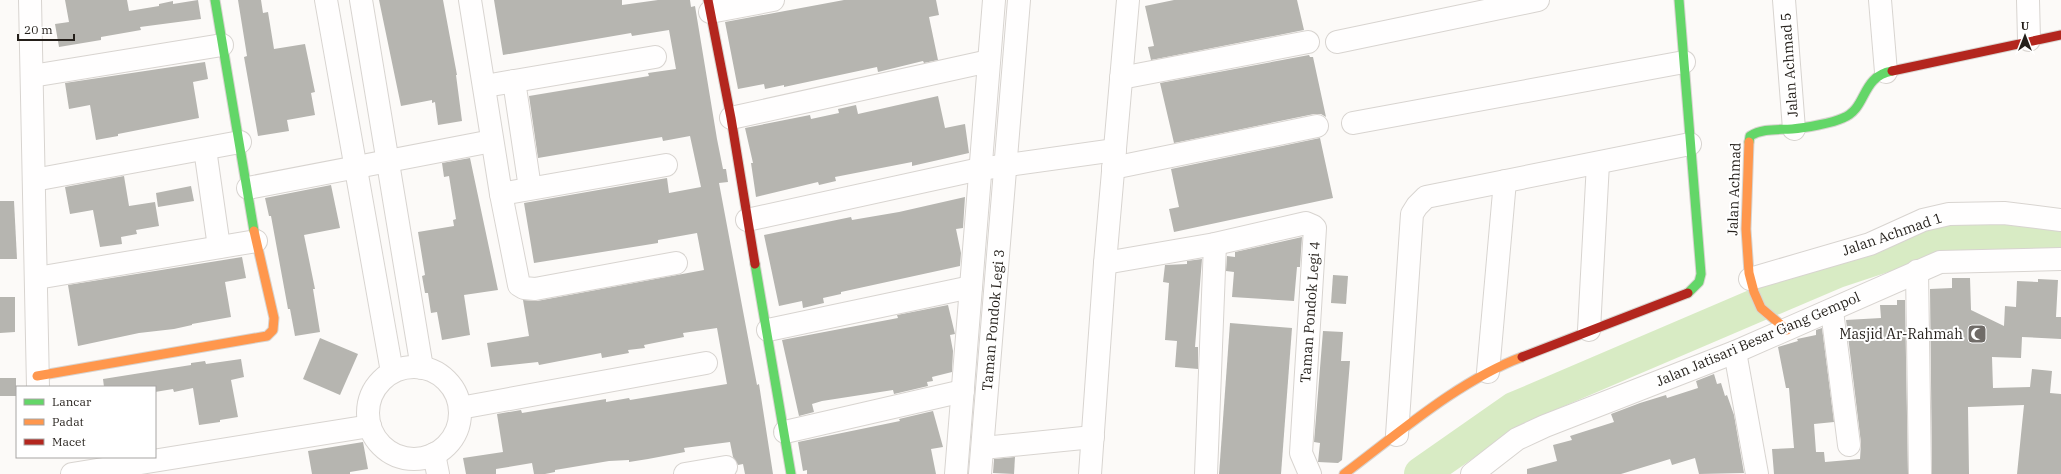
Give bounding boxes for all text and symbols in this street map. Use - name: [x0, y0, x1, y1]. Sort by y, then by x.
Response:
- street label: Jalan Achmad 5: [1776, 12, 1802, 118]
- scale bar: [18, 16, 74, 42]
- north arrow: [2005, 16, 2045, 56]
- text: U: [2021, 19, 2030, 33]
- text: 20 m: [24, 22, 53, 37]
- street label: Jalan Achmad: [1723, 142, 1745, 236]
- street label: Jalan Achmad 1: [1840, 208, 1944, 260]
- street label: Taman Pondok Legi 4: [1296, 241, 1324, 383]
- street label: Taman Pondok Legi 3: [978, 248, 1008, 392]
- street label: Jalan Jatisari Besar Gang Gempol: [1653, 288, 1863, 390]
- mosque icon: Masjid Ar-Rahmah: [1966, 323, 1988, 345]
- place label: Masjid Ar-Rahmah: [1839, 325, 1963, 343]
- legend: [16, 386, 156, 458]
- text: Lancar: [52, 394, 92, 409]
- text: Padat: [52, 414, 84, 429]
- text: Macet: [52, 434, 86, 449]

